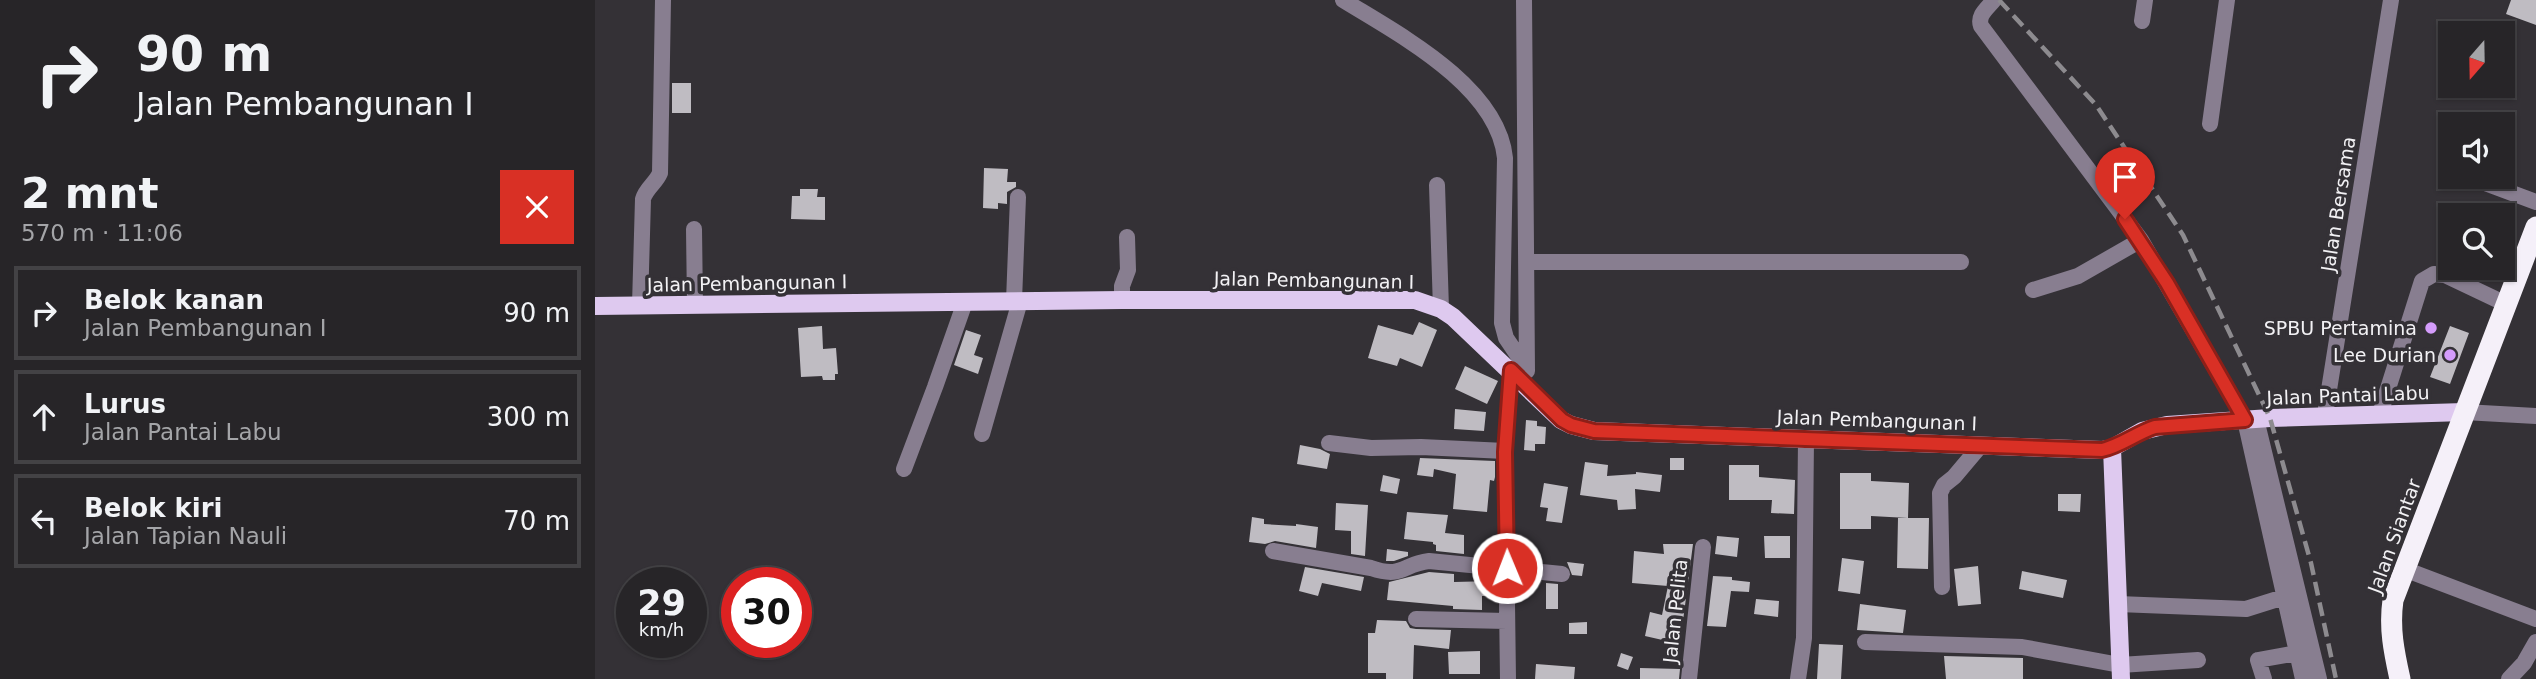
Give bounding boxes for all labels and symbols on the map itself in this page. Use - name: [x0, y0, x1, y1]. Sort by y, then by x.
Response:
- north arrow: [2438, 21, 2515, 98]
- street label: Jalan Bersama: [2316, 135, 2360, 274]
- pin: [2095, 147, 2155, 219]
- street label: Jalan Pembangunan I: [1213, 267, 1414, 293]
- street label: Jalan Pembangunan I: [646, 270, 847, 296]
- place label: SPBU Pertamina: [2264, 317, 2417, 339]
- marker: SPBU Pertamina: [2423, 320, 2439, 336]
- place label: Lee Durian: [2333, 344, 2436, 366]
- marker: Lee Durian: [2442, 347, 2458, 363]
- street label: Jalan Pantai Labu: [2265, 381, 2430, 409]
- street label: Jalan Pembangunan I: [1775, 405, 1978, 434]
- street label: Jalan Siantar: [2363, 476, 2425, 597]
- position arrow: [1470, 531, 1544, 605]
- street label: Jalan Pelita: [1659, 558, 1691, 665]
- speed limit sign: 30: [721, 567, 812, 658]

